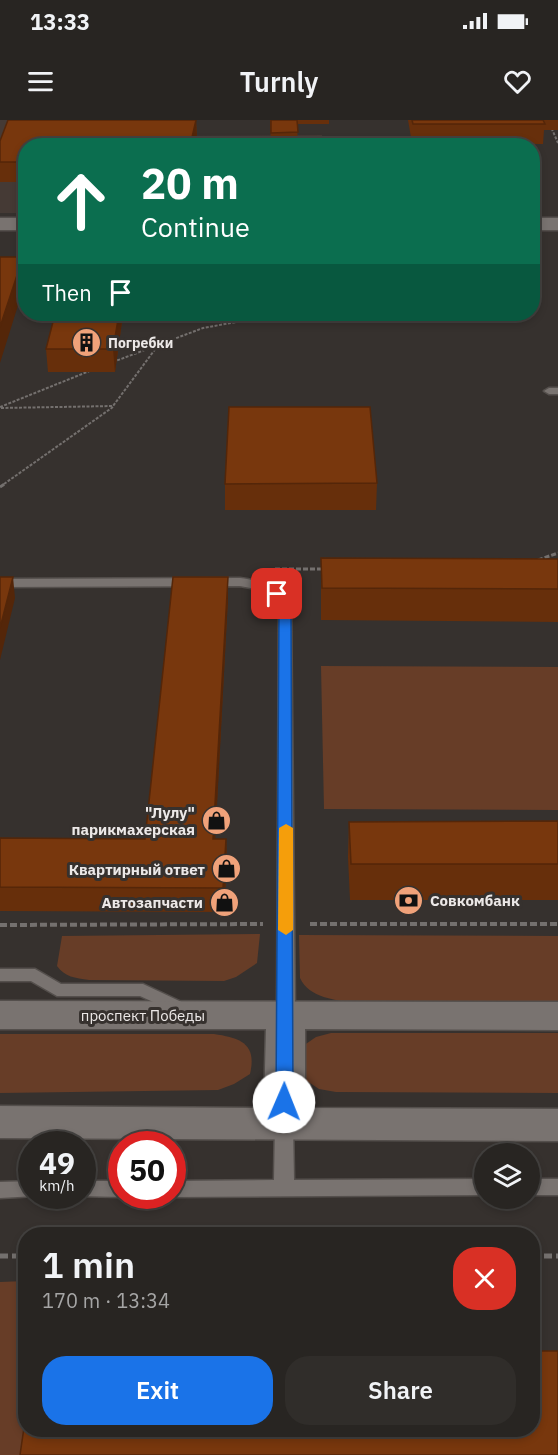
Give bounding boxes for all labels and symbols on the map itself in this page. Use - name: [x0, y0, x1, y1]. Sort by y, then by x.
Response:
- building icon: Погребки: [71, 327, 103, 359]
- place label: Погребки: [108, 334, 173, 352]
- pin: [251, 568, 302, 619]
- place label: "Лулу" парикмахерская: [71, 803, 195, 839]
- shop icon: "Лулу" парикмахерская: [200, 805, 232, 837]
- shop icon: Квартирный ответ: [210, 853, 242, 885]
- place label: Квартирный ответ: [69, 860, 206, 879]
- bank icon: Совкомбанк: [393, 884, 425, 916]
- shop icon: Автозапчасти: [208, 886, 240, 918]
- place label: Совкомбанк: [430, 891, 520, 910]
- place label: Автозапчасти: [101, 893, 203, 912]
- street label: проспект Победы: [81, 1006, 205, 1025]
- position arrow: [252, 1070, 316, 1134]
- speed limit sign: 50: [108, 1131, 186, 1209]

